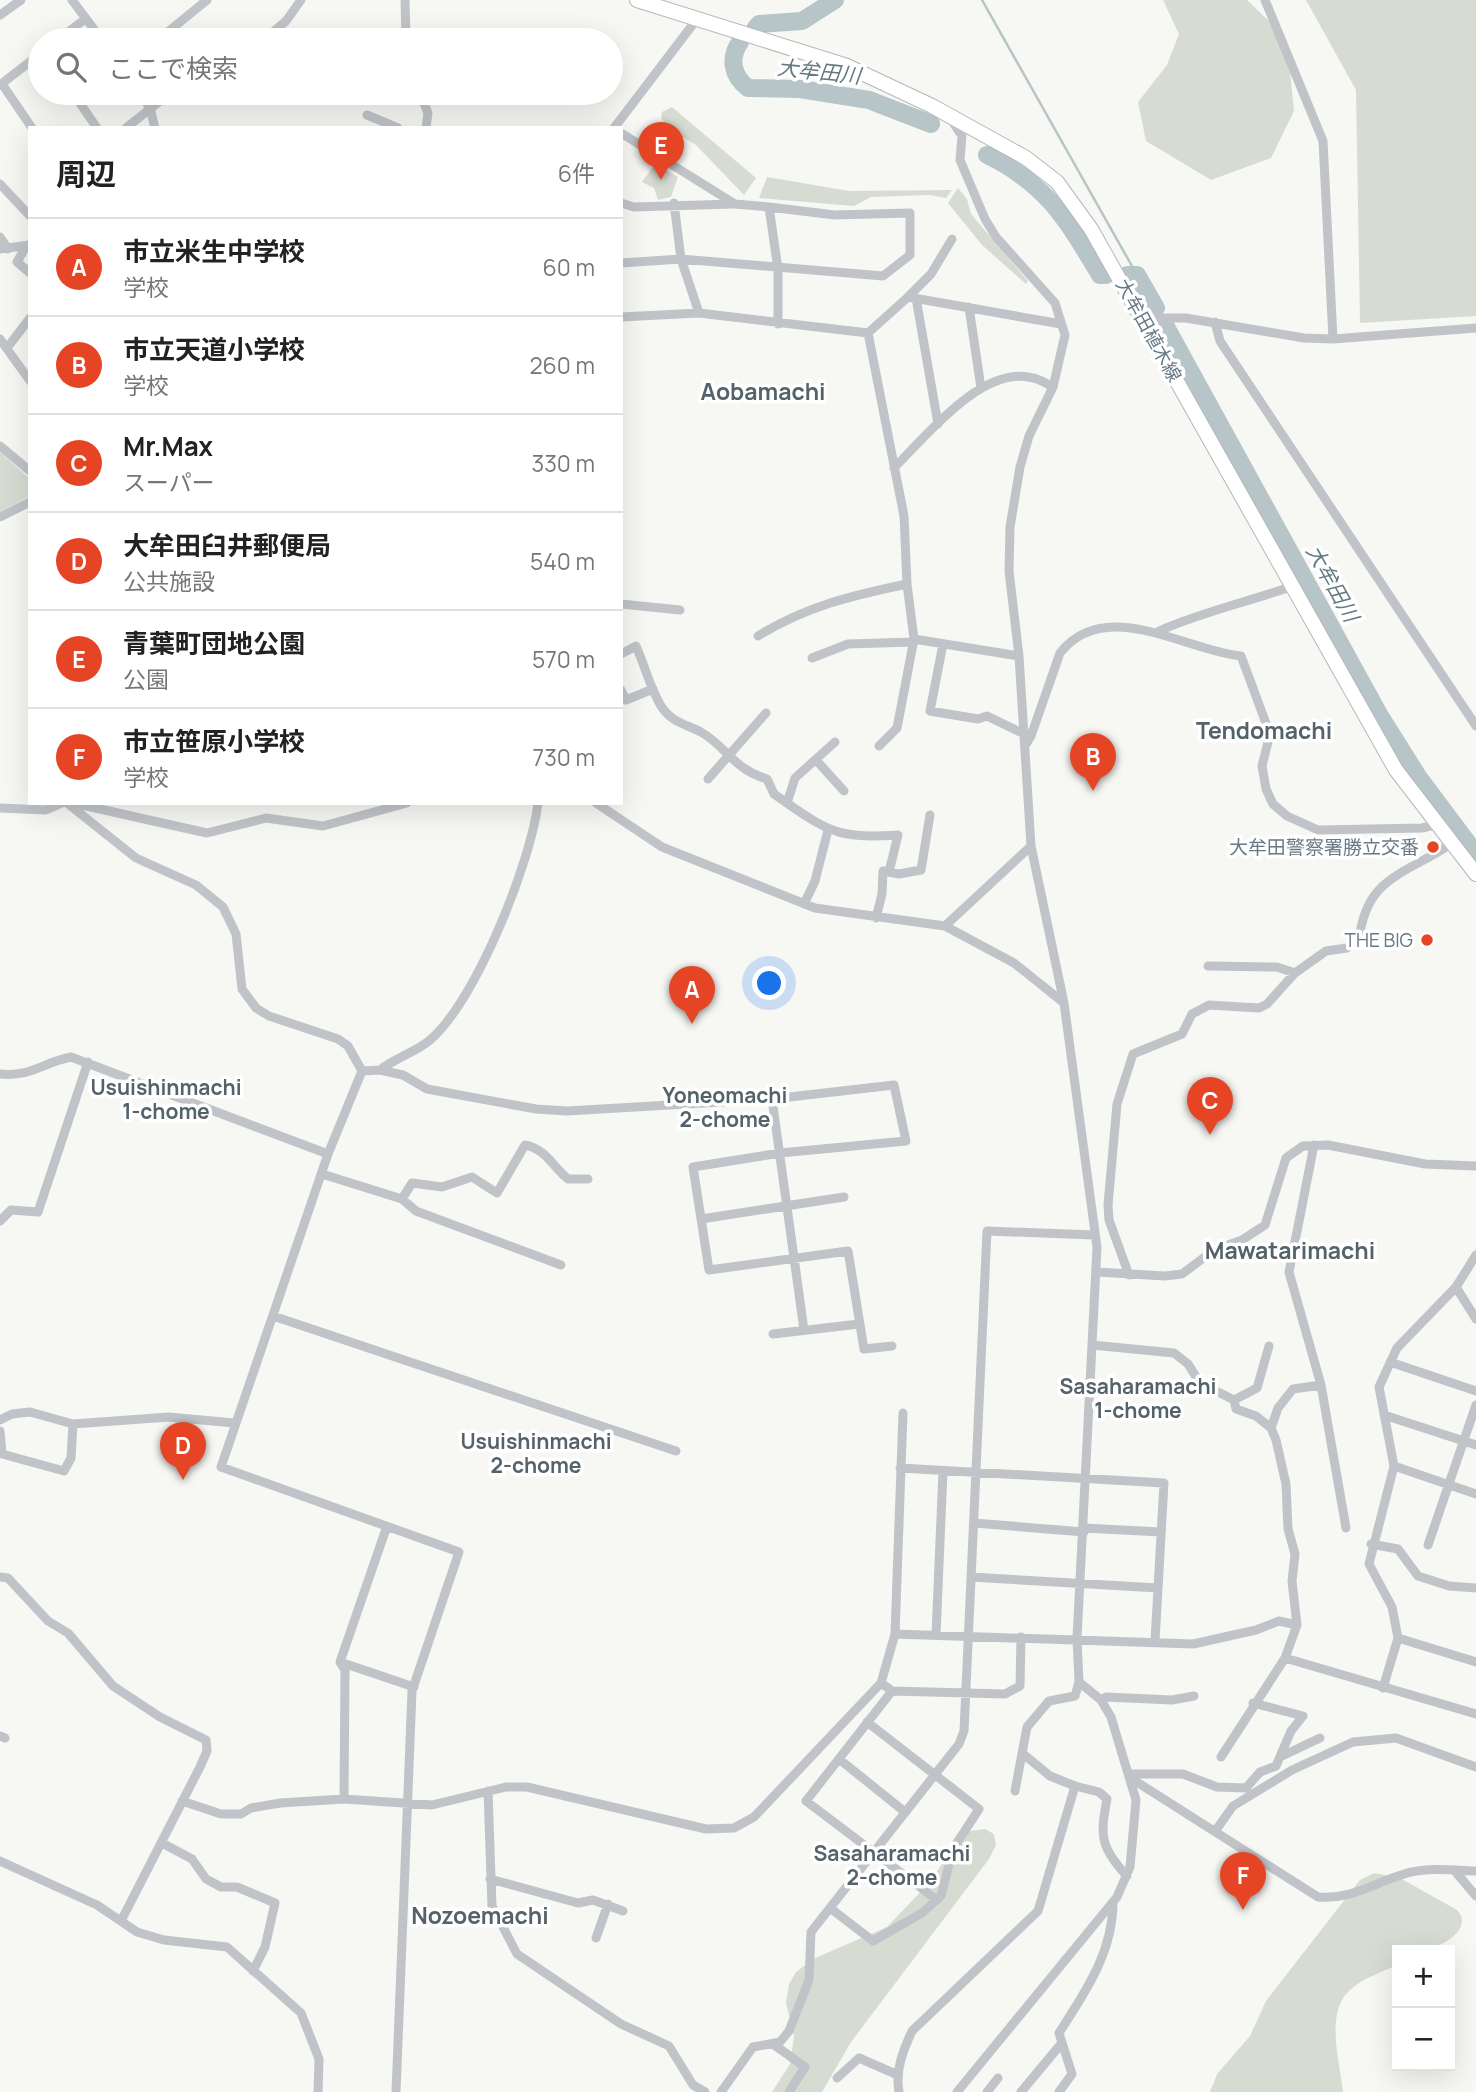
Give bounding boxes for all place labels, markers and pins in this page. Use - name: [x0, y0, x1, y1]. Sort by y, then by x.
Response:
- pin: E: [638, 122, 684, 180]
- pin: B: [1070, 733, 1116, 791]
- place label: 大牟田警察署勝立交番: [1229, 834, 1419, 860]
- marker: 大牟田警察署勝立交番: [1425, 839, 1441, 855]
- place label: THE BIG: [1345, 927, 1413, 953]
- marker: THE BIG: [1419, 932, 1435, 948]
- pin: A: [669, 966, 715, 1024]
- pin: C: [1187, 1077, 1233, 1135]
- pin: D: [160, 1422, 206, 1480]
- pin: F: [1220, 1852, 1266, 1910]

